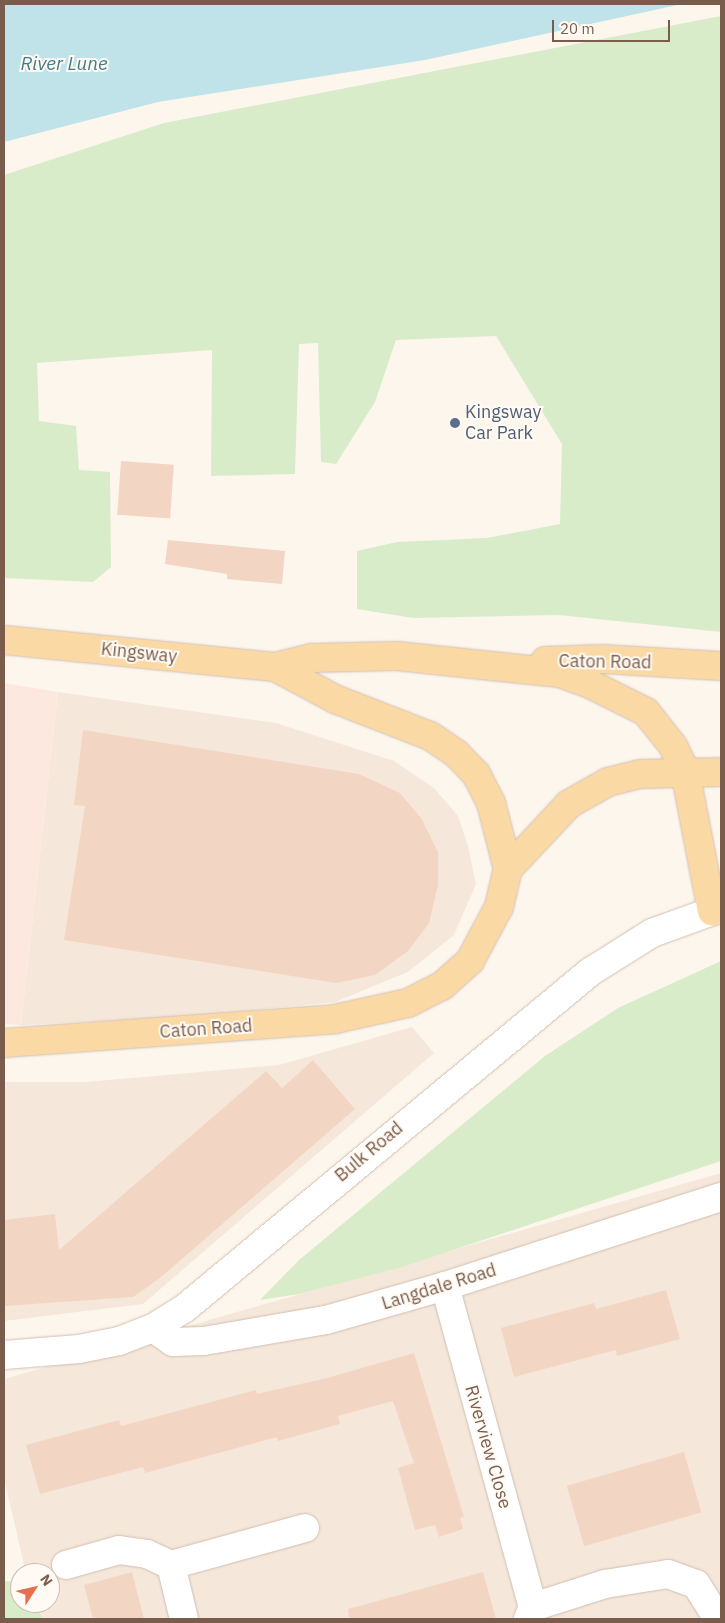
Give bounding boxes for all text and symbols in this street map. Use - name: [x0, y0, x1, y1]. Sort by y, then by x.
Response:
- scale bar: [555, 10, 672, 42]
- text: 20 m: [560, 19, 595, 38]
- water label: River Lune: [20, 53, 108, 75]
- place label: Kingsway Car Park: [465, 402, 541, 444]
- marker: Kingsway Car Park: [449, 417, 461, 429]
- street label: Kingsway: [100, 638, 178, 668]
- street label: Caton Road: [558, 650, 652, 674]
- street label: Caton Road: [159, 1015, 253, 1043]
- street label: Bulk Road: [331, 1117, 407, 1187]
- street label: Langdale Road: [379, 1259, 499, 1315]
- street label: Riverview Close: [460, 1383, 516, 1511]
- north arrow: [10, 1563, 60, 1613]
- text: N: [36, 1571, 57, 1589]

